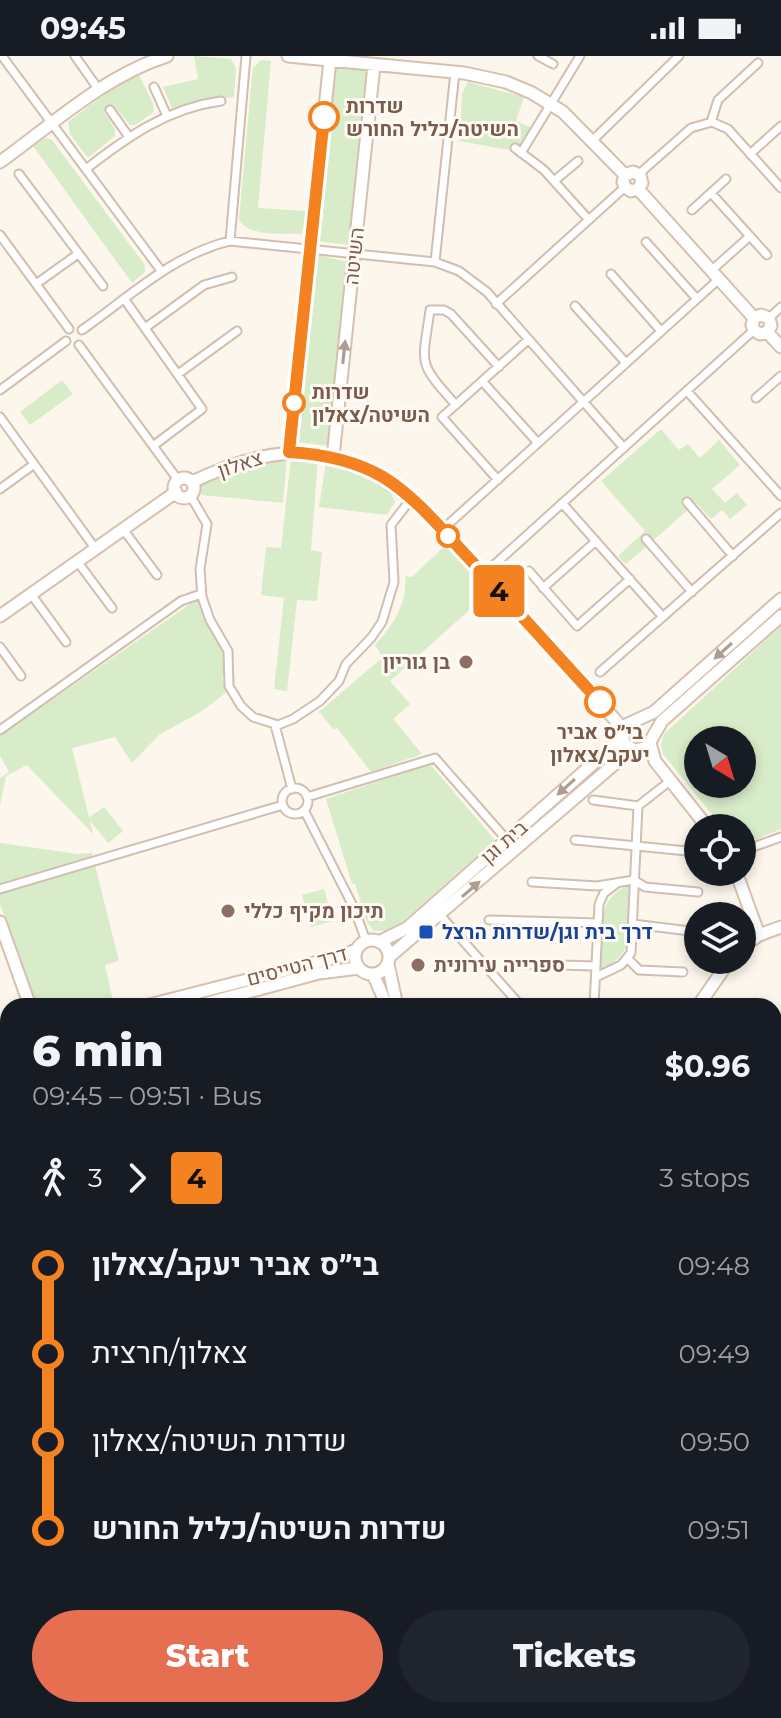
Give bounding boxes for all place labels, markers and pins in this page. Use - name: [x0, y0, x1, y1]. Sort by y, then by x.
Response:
- place label: שדרות השיטה/כליל החורש: [346, 94, 519, 141]
- marker: שדרות השיטה/כליל החורש: [309, 102, 339, 132]
- place label: שדרות השיטה/צאלון: [312, 380, 430, 427]
- marker: שדרות השיטה/צאלון: [283, 392, 305, 414]
- unlabelled marker: [437, 525, 459, 547]
- place label: בן גוריון: [383, 650, 450, 674]
- marker: בן גוריון: [457, 653, 475, 671]
- marker: בי״ס אביר יעקב/צאלון: [585, 687, 615, 717]
- place label: בי״ס אביר יעקב/צאלון: [550, 720, 650, 767]
- place label: תיכון מקיף כללי: [244, 899, 384, 923]
- marker: תיכון מקיף כללי: [219, 902, 237, 920]
- place label: דרך בית וגן/שדרות הרצל: [442, 920, 653, 944]
- marker: דרך בית וגן/שדרות הרצל: [417, 923, 435, 941]
- place label: ספרייה עירונית: [434, 953, 565, 977]
- marker: ספרייה עירונית: [409, 956, 427, 974]

